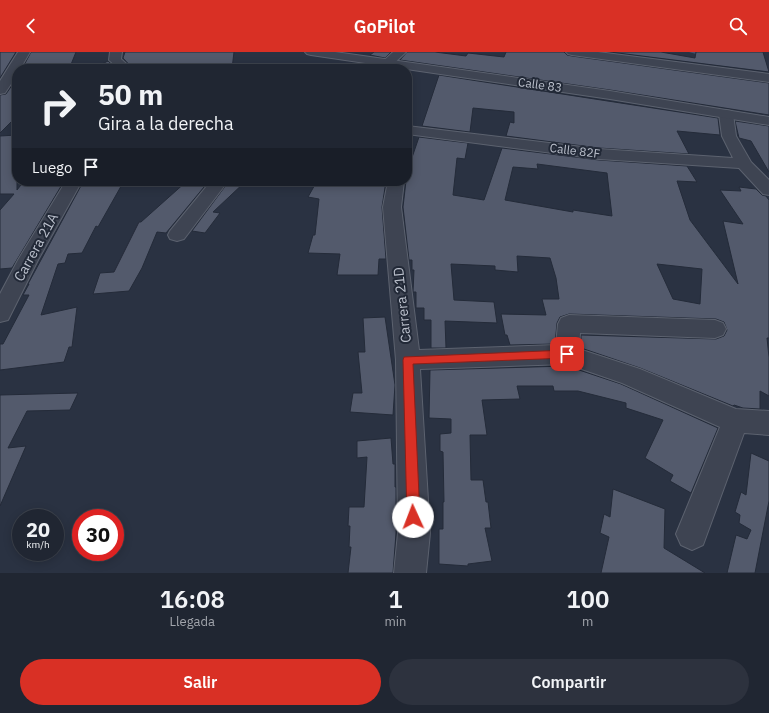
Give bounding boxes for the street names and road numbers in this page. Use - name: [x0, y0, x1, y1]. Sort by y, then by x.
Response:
- street label: Calle 83: [517, 74, 563, 95]
- street label: Calle 82F: [549, 140, 602, 161]
- street label: Carrera 21A: [10, 210, 62, 284]
- street label: Carrera 21D: [389, 266, 415, 344]

